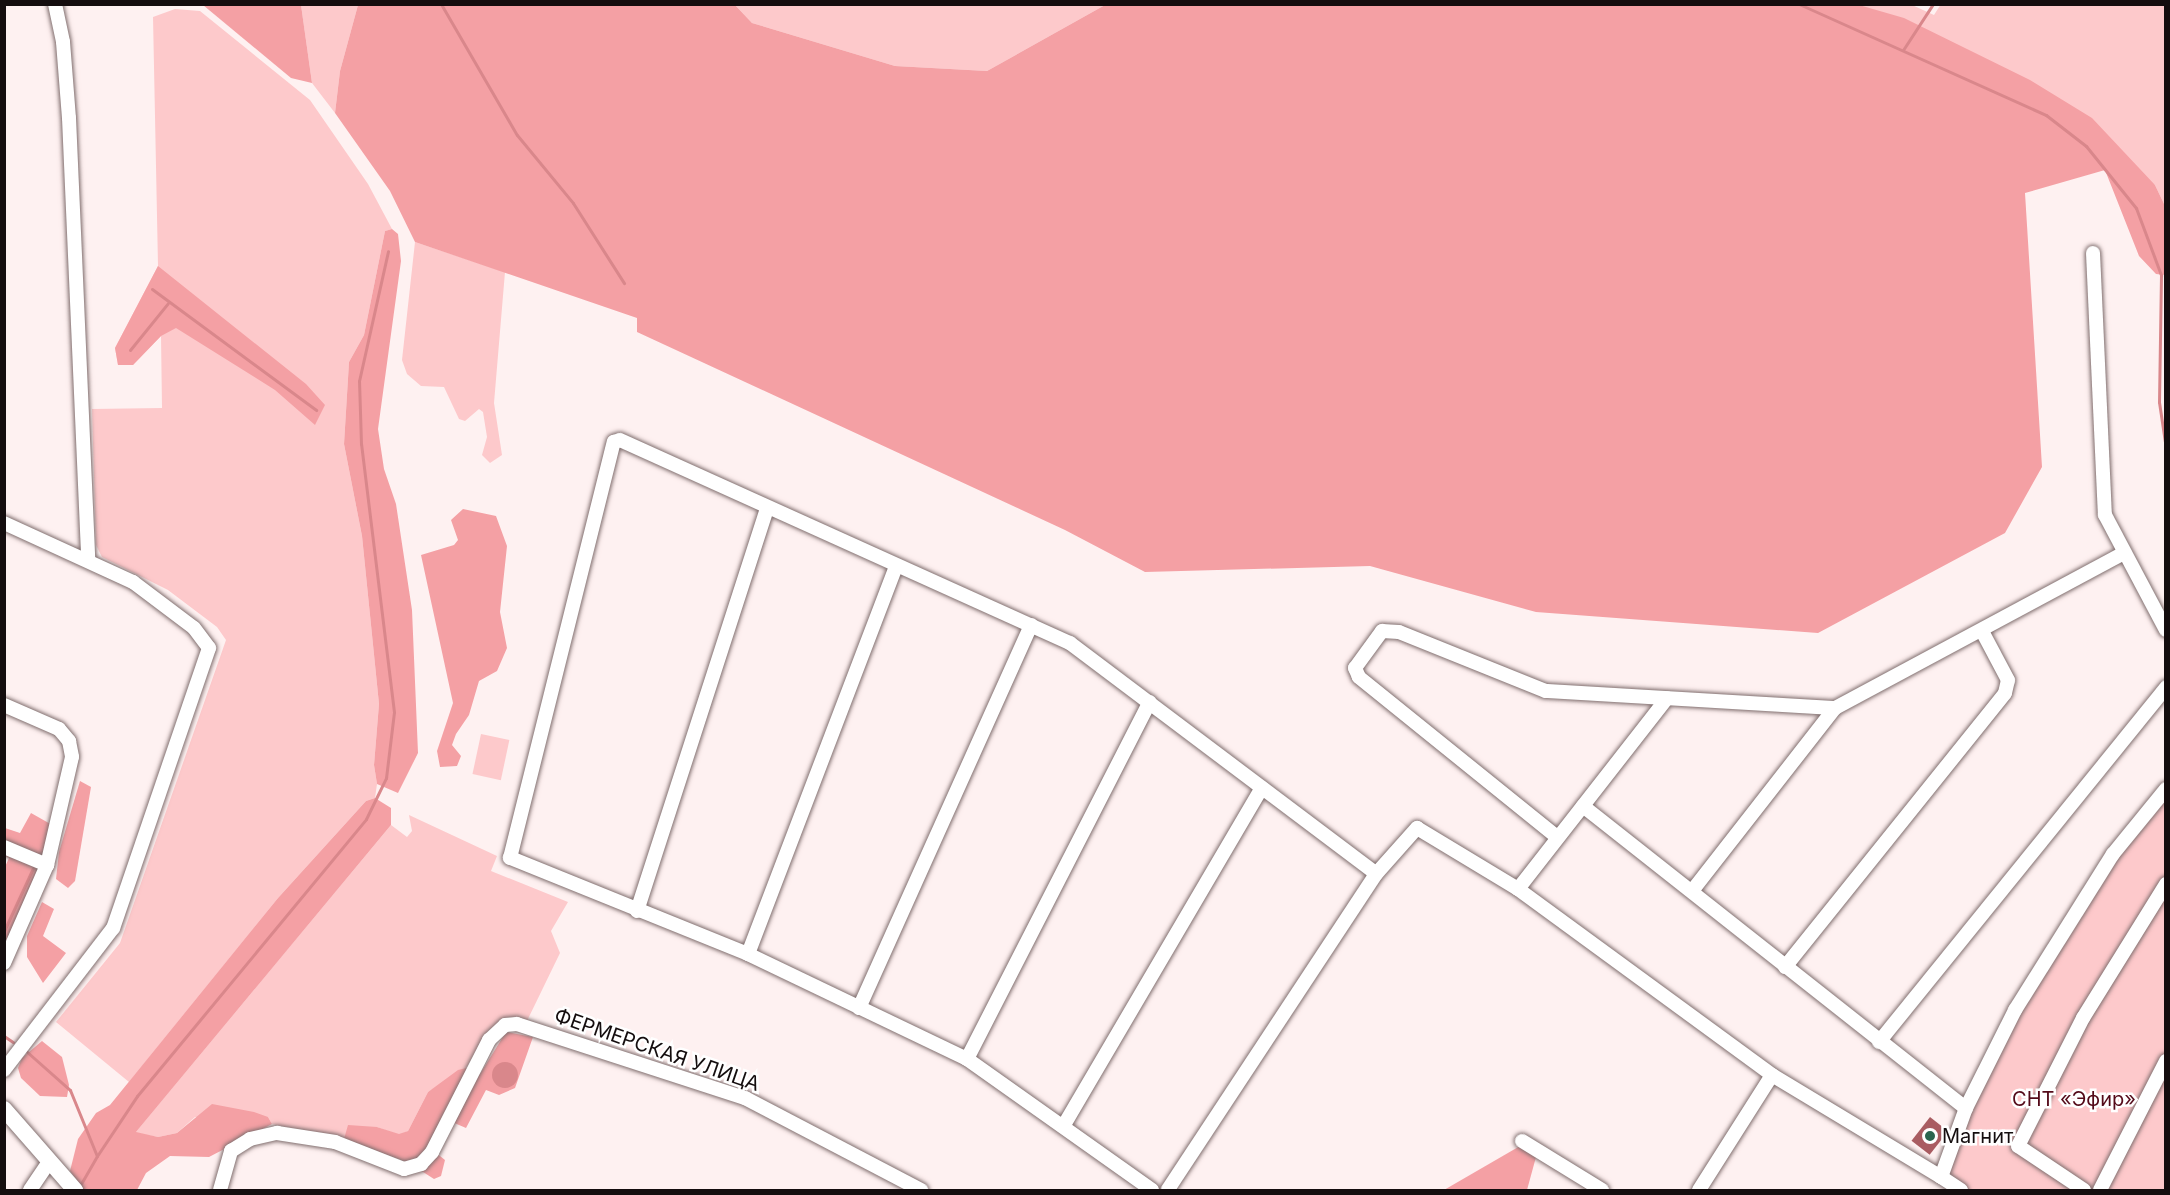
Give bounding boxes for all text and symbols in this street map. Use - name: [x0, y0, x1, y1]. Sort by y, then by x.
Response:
- street label: ФЕРМЕРСКАЯ УЛИЦА: [551, 1004, 763, 1096]
- park label: СНТ «Эфир»: [2012, 1087, 2136, 1111]
- place label: Магнит: [1942, 1124, 2013, 1148]
- marker: Магнит: [1923, 1129, 1937, 1143]

